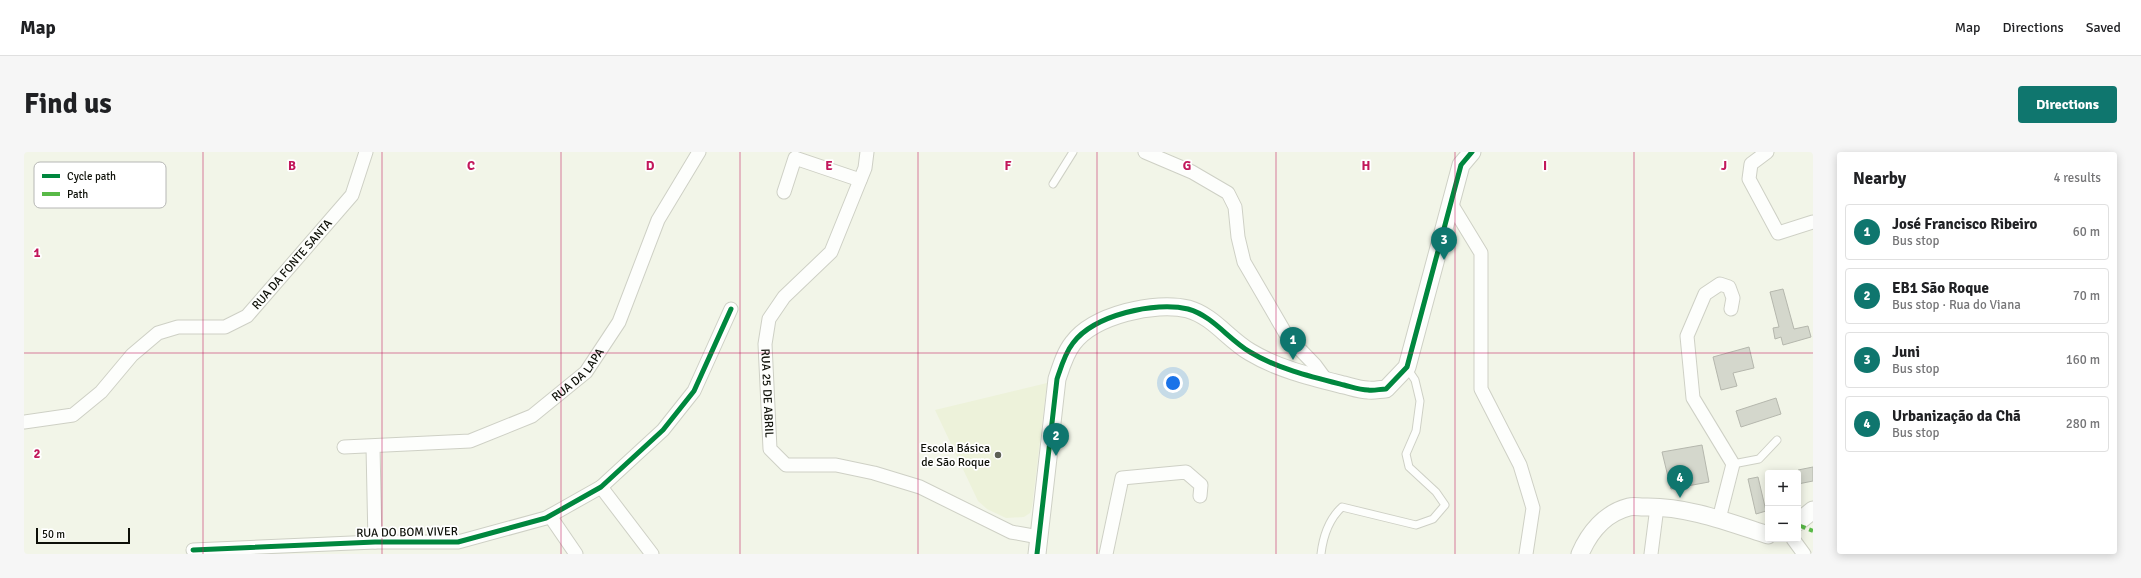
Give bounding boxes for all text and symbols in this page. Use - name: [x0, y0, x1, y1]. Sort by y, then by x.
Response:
- text: Map: [20, 16, 56, 40]
- text: Map: [1955, 19, 1981, 36]
- text: Directions: [2003, 19, 2064, 36]
- text: Saved: [2086, 19, 2121, 36]
- button: Directions: [2018, 86, 2117, 123]
- text: Find us: [24, 87, 112, 121]
- text: B: [288, 158, 296, 174]
- text: C: [467, 158, 475, 174]
- text: D: [646, 158, 655, 174]
- text: E: [825, 158, 833, 174]
- text: F: [1005, 158, 1012, 174]
- text: G: [1183, 158, 1191, 174]
- text: H: [1362, 158, 1370, 174]
- text: I: [1543, 158, 1547, 174]
- text: J: [1721, 158, 1727, 174]
- legend: [34, 162, 166, 208]
- text: Nearby: [1853, 168, 1906, 189]
- text: Cycle path: [67, 170, 116, 183]
- text: 4 results: [2053, 170, 2101, 186]
- text: Path: [67, 188, 88, 201]
- text: José Francisco Ribeiro: [1892, 215, 2037, 233]
- street label: RUA DA FONTE SANTA: [249, 216, 336, 313]
- text: 1: [1863, 224, 1871, 240]
- text: 60 m: [2073, 224, 2100, 240]
- pin: 3: [1431, 227, 1457, 260]
- text: Bus stop: [1892, 233, 1939, 249]
- text: 1: [33, 245, 41, 261]
- text: EB1 São Roque: [1892, 279, 1989, 297]
- text: 2: [1863, 288, 1871, 304]
- text: 70 m: [2073, 288, 2100, 304]
- text: Bus stop · Rua do Viana: [1892, 297, 2021, 313]
- pin: 1: [1280, 327, 1306, 360]
- text: Juni: [1892, 343, 1920, 361]
- street label: RUA DA LAPA: [549, 345, 608, 405]
- street label: RUA 25 DE ABRIL: [757, 348, 776, 438]
- text: 3: [1863, 352, 1871, 368]
- text: 160 m: [2066, 352, 2100, 368]
- text: Bus stop: [1892, 361, 1939, 377]
- your location: [1163, 373, 1183, 393]
- text: Urbanização da Chã: [1892, 407, 2021, 425]
- text: 4: [1863, 416, 1871, 432]
- text: 280 m: [2066, 416, 2100, 432]
- pin: 2: [1043, 423, 1069, 456]
- text: Bus stop: [1892, 425, 1939, 441]
- place label: Escola Básica de São Roque: [920, 441, 990, 470]
- text: 2: [33, 446, 41, 462]
- marker: Escola Básica de São Roque: [993, 450, 1003, 460]
- pin: 4: [1667, 465, 1693, 498]
- map controls: [1765, 470, 1801, 542]
- button: +: [1765, 470, 1801, 506]
- button: −: [1765, 506, 1801, 542]
- street label: RUA DO BOM VIVER: [356, 524, 458, 541]
- scale bar: [36, 526, 130, 545]
- text: 50 m: [42, 528, 65, 541]

